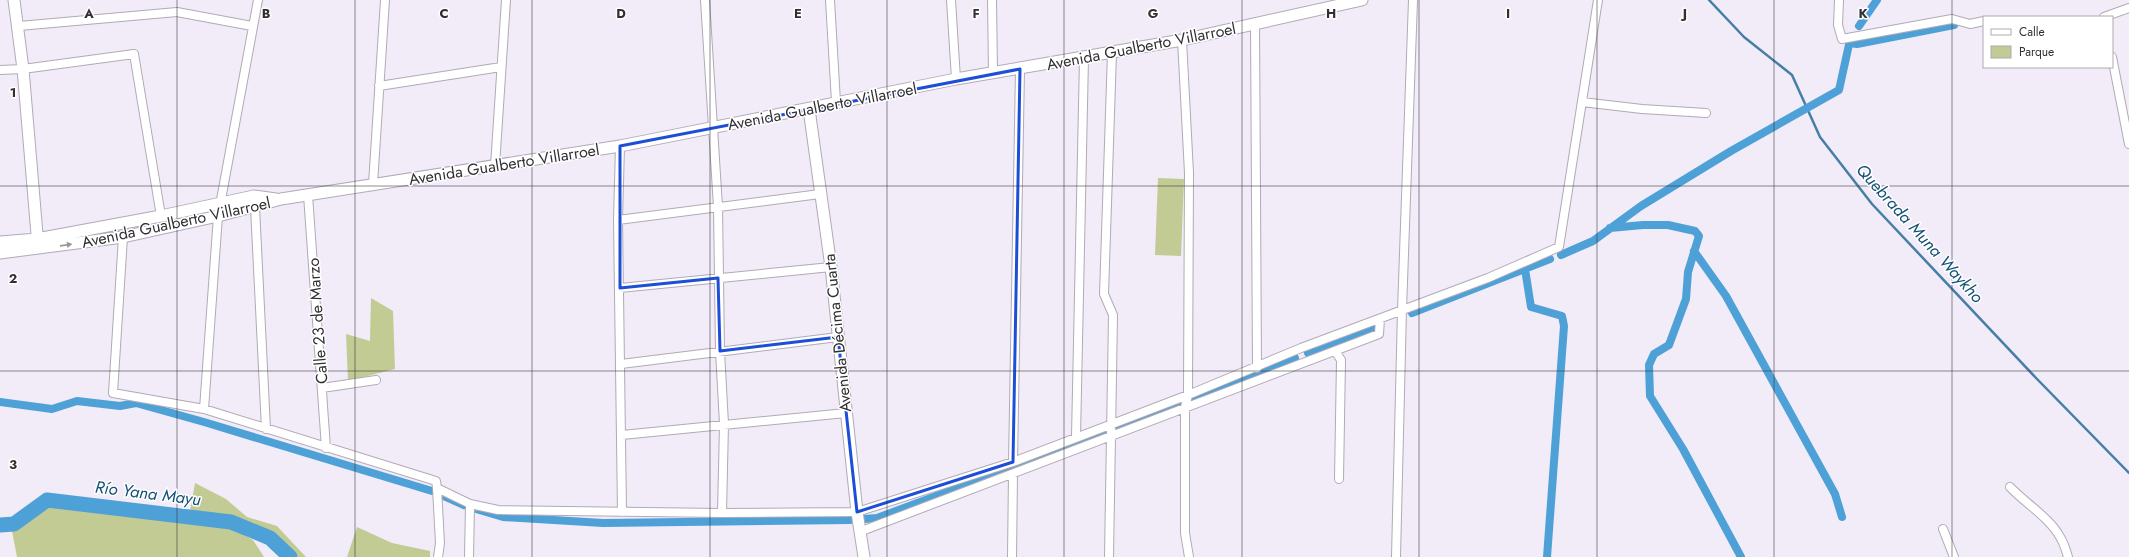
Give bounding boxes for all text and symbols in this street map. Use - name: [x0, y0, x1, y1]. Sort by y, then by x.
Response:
- text: A: [83, 4, 94, 23]
- text: B: [262, 4, 271, 23]
- text: C: [439, 4, 449, 23]
- text: D: [616, 4, 626, 23]
- text: E: [794, 4, 802, 23]
- text: F: [972, 4, 980, 23]
- text: G: [1148, 4, 1159, 23]
- text: H: [1326, 4, 1336, 23]
- text: I: [1506, 4, 1510, 23]
- text: J: [1680, 4, 1687, 23]
- text: K: [1858, 4, 1868, 23]
- legend: [1983, 16, 2113, 68]
- street label: Avenida Gualberto Villarroel: [1044, 17, 1238, 76]
- text: Calle: [2019, 23, 2045, 41]
- text: Parque: [2019, 43, 2054, 61]
- street label: Avenida Gualberto Villarroel: [725, 77, 919, 136]
- text: 1: [10, 83, 16, 102]
- street label: Avenida Gualberto Villarroel: [407, 138, 601, 191]
- water label: Quebrada Muna Waykho: [1851, 158, 1989, 308]
- street label: Avenida Gualberto Villarroel: [80, 191, 273, 254]
- one-way arrow: [60, 242, 73, 248]
- street label: Avenida Décima Cuarta: [818, 253, 857, 413]
- street label: Calle 23 de Marzo: [302, 257, 333, 385]
- text: 2: [9, 269, 17, 288]
- text: 3: [9, 455, 17, 474]
- water label: Río Yana Mayu: [94, 475, 203, 511]

